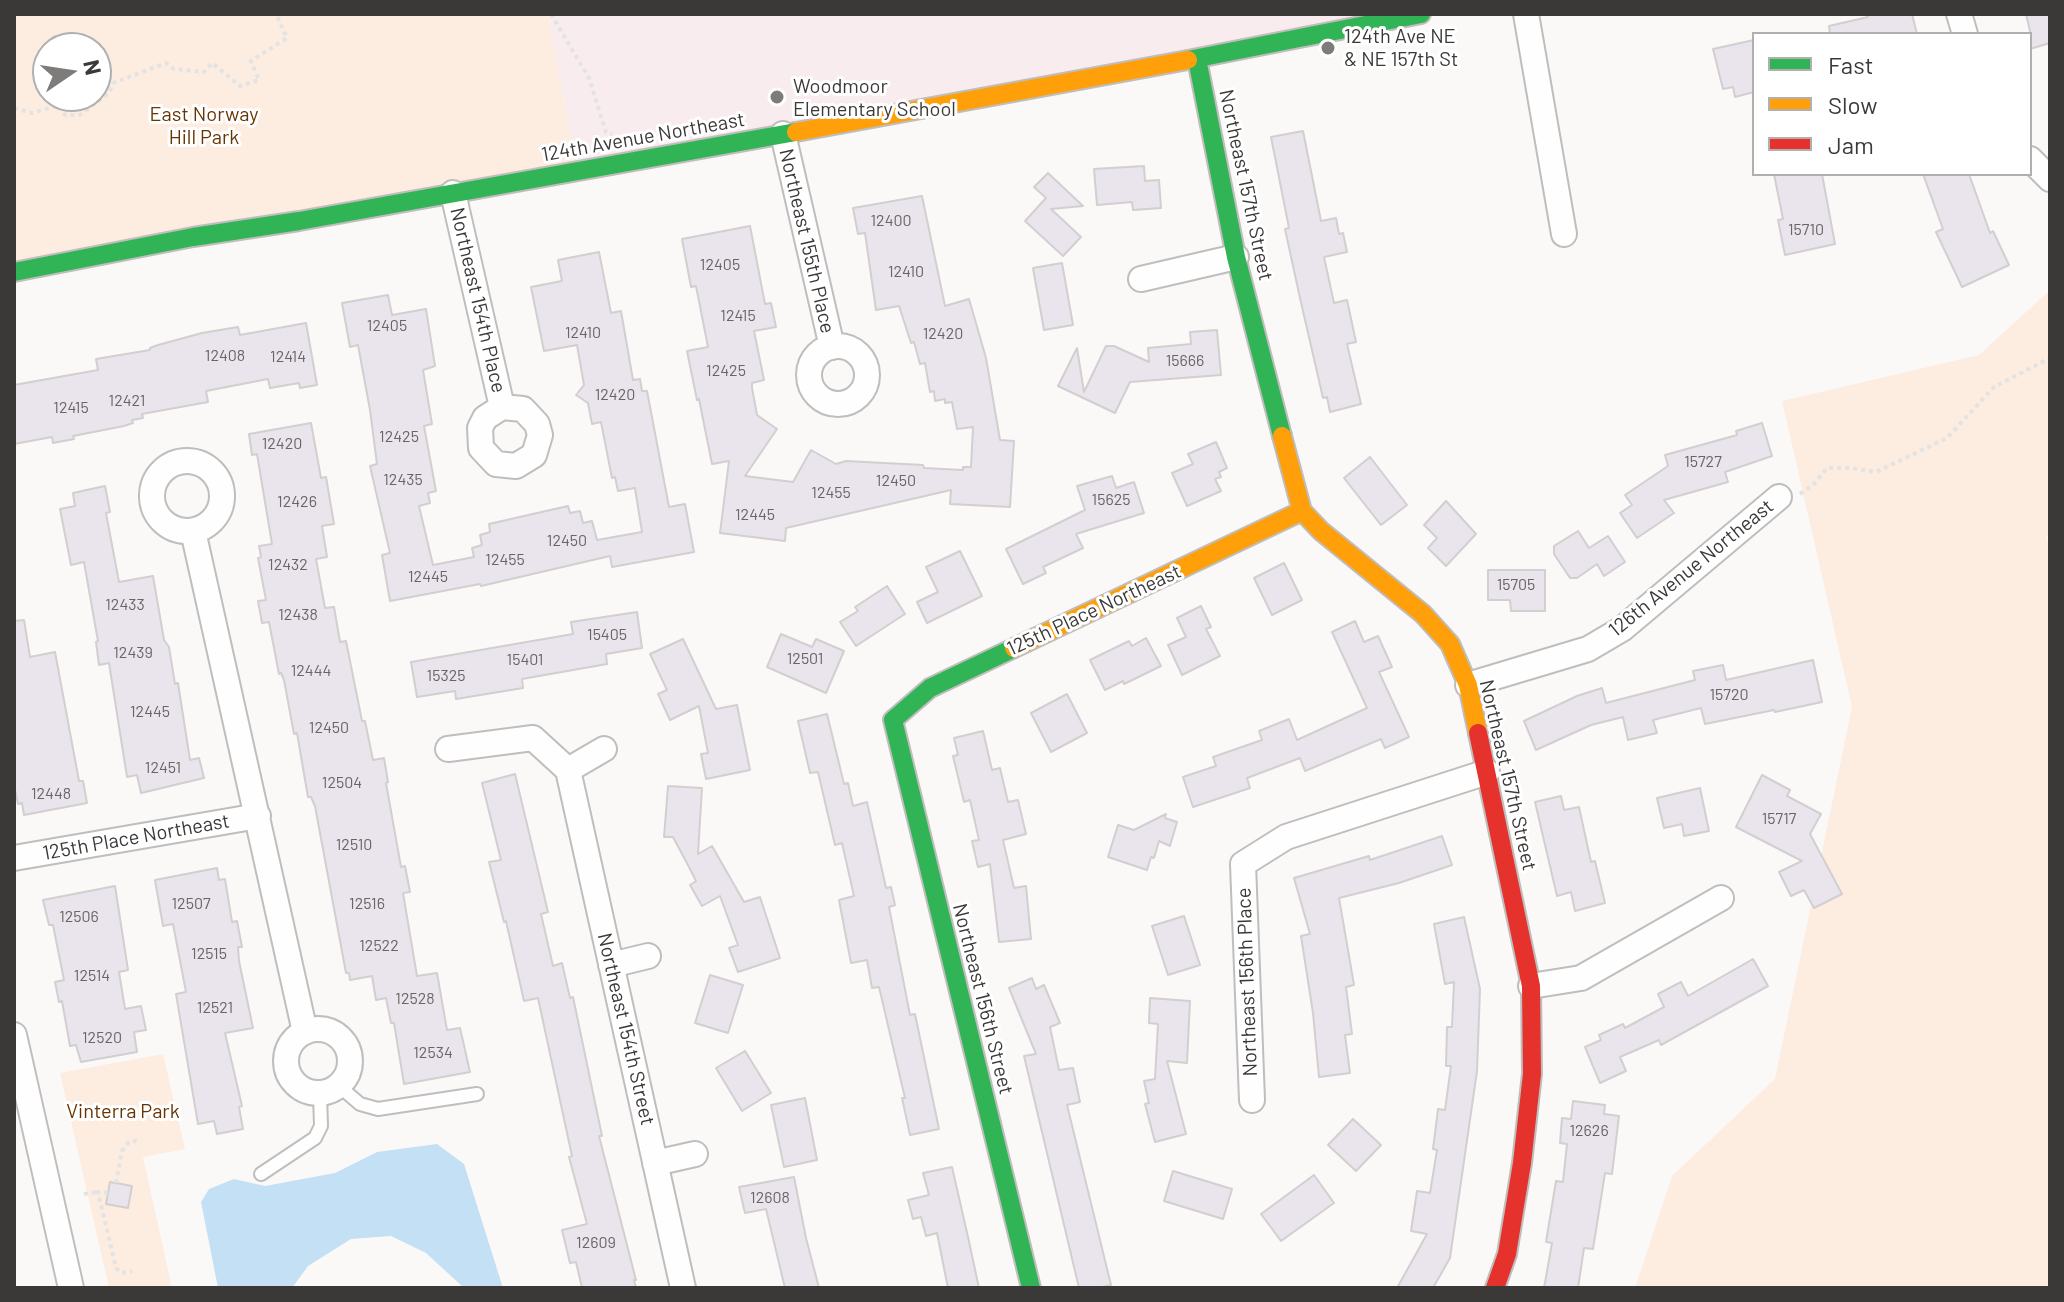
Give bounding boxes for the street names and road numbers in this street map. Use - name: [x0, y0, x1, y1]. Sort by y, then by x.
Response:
- street label: Northeast 157th Street: [1214, 87, 1278, 283]
- street label: 124th Avenue Northeast: [540, 107, 746, 167]
- street label: Northeast 155th Place: [774, 146, 840, 336]
- street label: Northeast 154th Place: [445, 205, 511, 395]
- street label: 126th Avenue Northeast: [1604, 494, 1778, 642]
- street label: 125th Place Northeast: [1003, 559, 1185, 661]
- street label: Northeast 157th Street: [1474, 677, 1542, 873]
- street label: 125th Place Northeast: [41, 809, 231, 865]
- street label: Northeast 156th Place: [1232, 887, 1262, 1077]
- street label: Northeast 156th Street: [948, 901, 1018, 1097]
- street label: Northeast 154th Street: [592, 931, 660, 1127]

